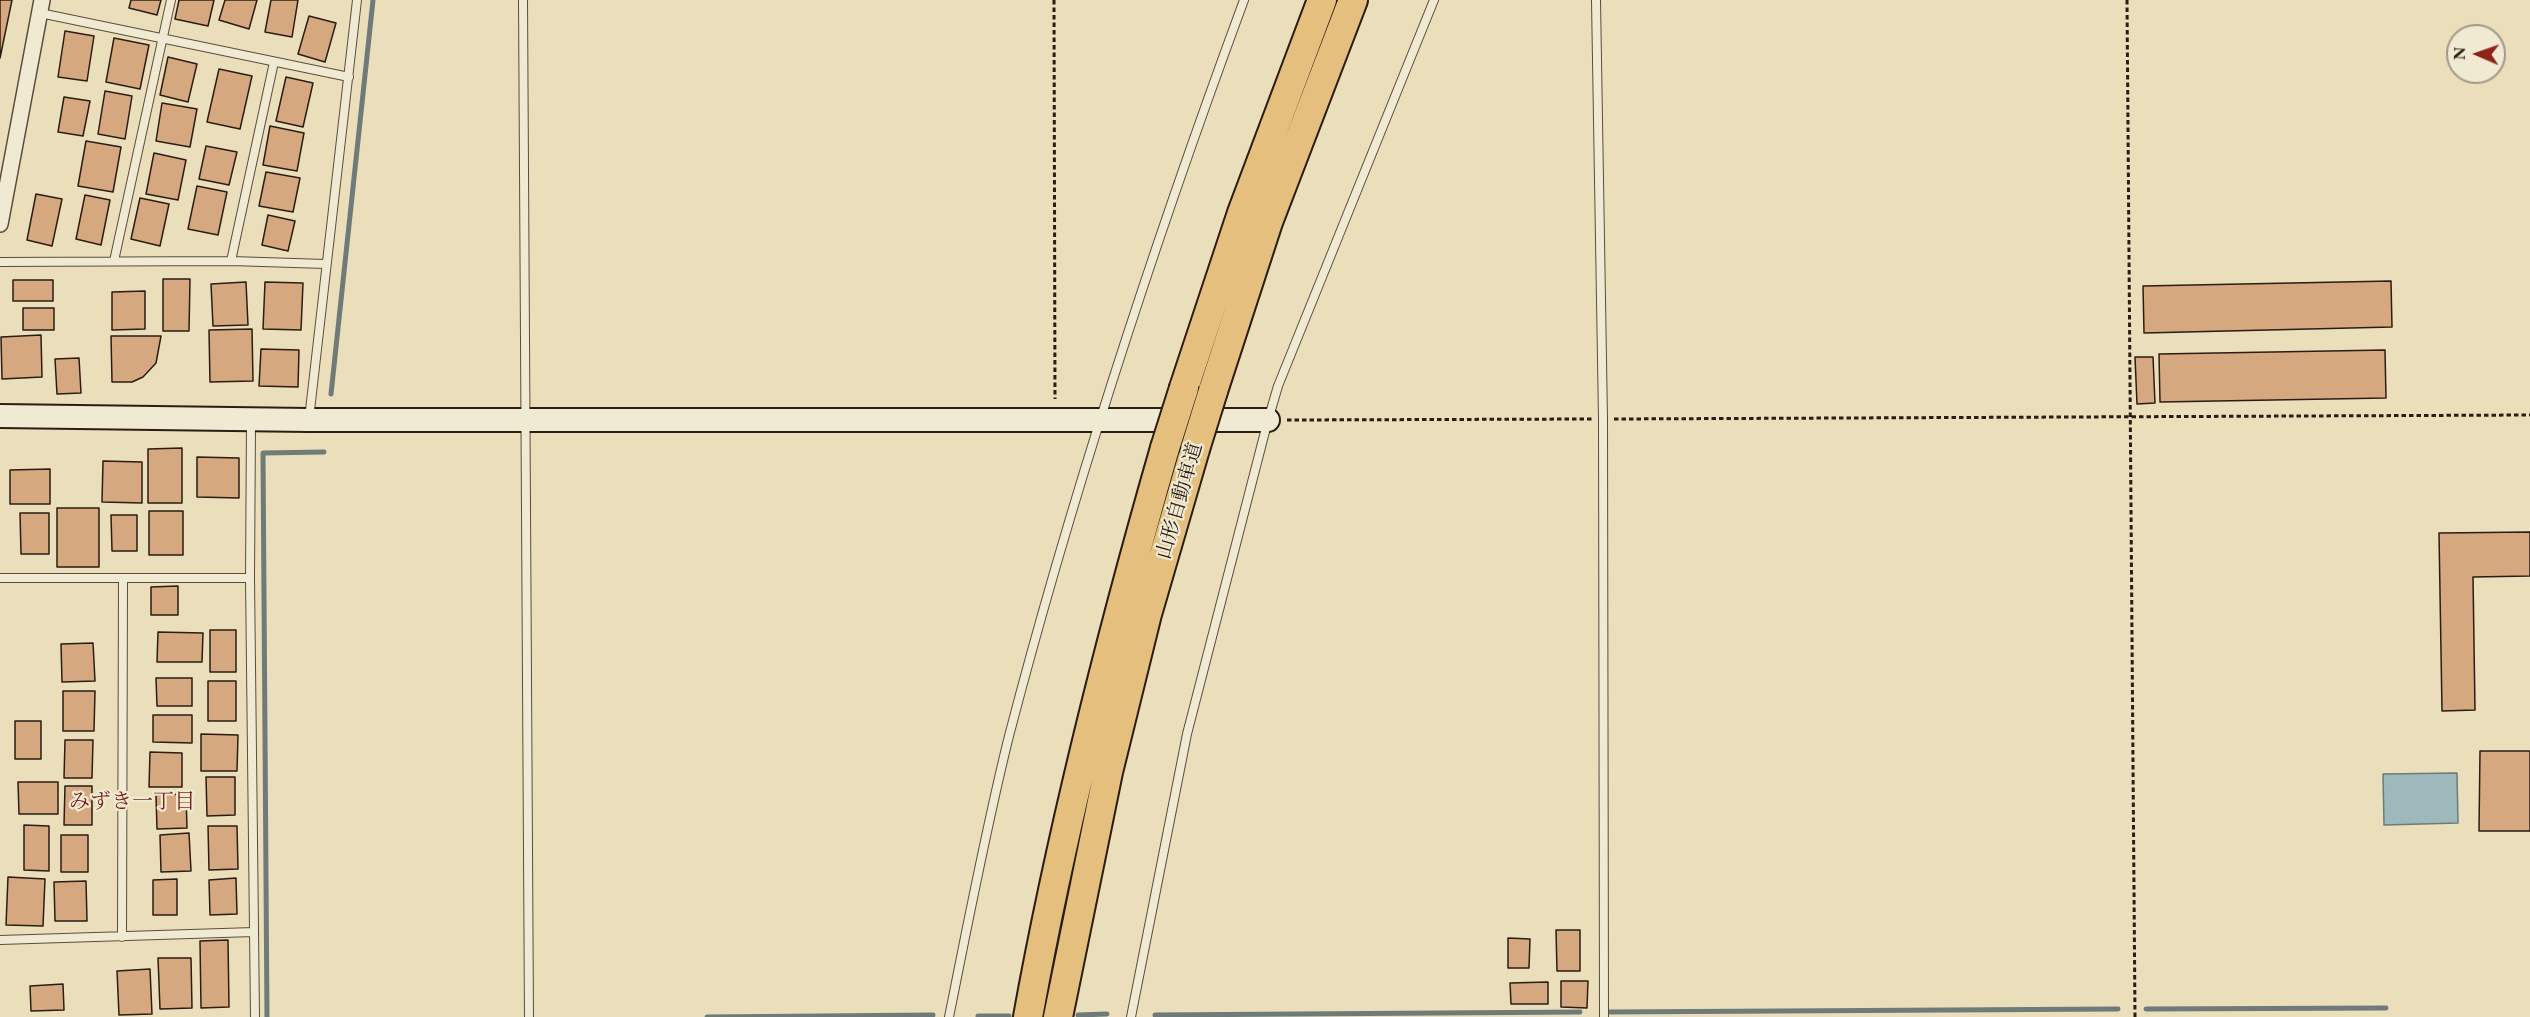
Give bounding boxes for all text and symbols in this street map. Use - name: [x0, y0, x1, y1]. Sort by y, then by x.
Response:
- north arrow: [2446, 24, 2506, 84]
- text: N: [2449, 47, 2470, 60]
- street label: 山形自動車道: [1152, 440, 1208, 562]
- district label: みずき一丁目: [69, 789, 195, 815]

